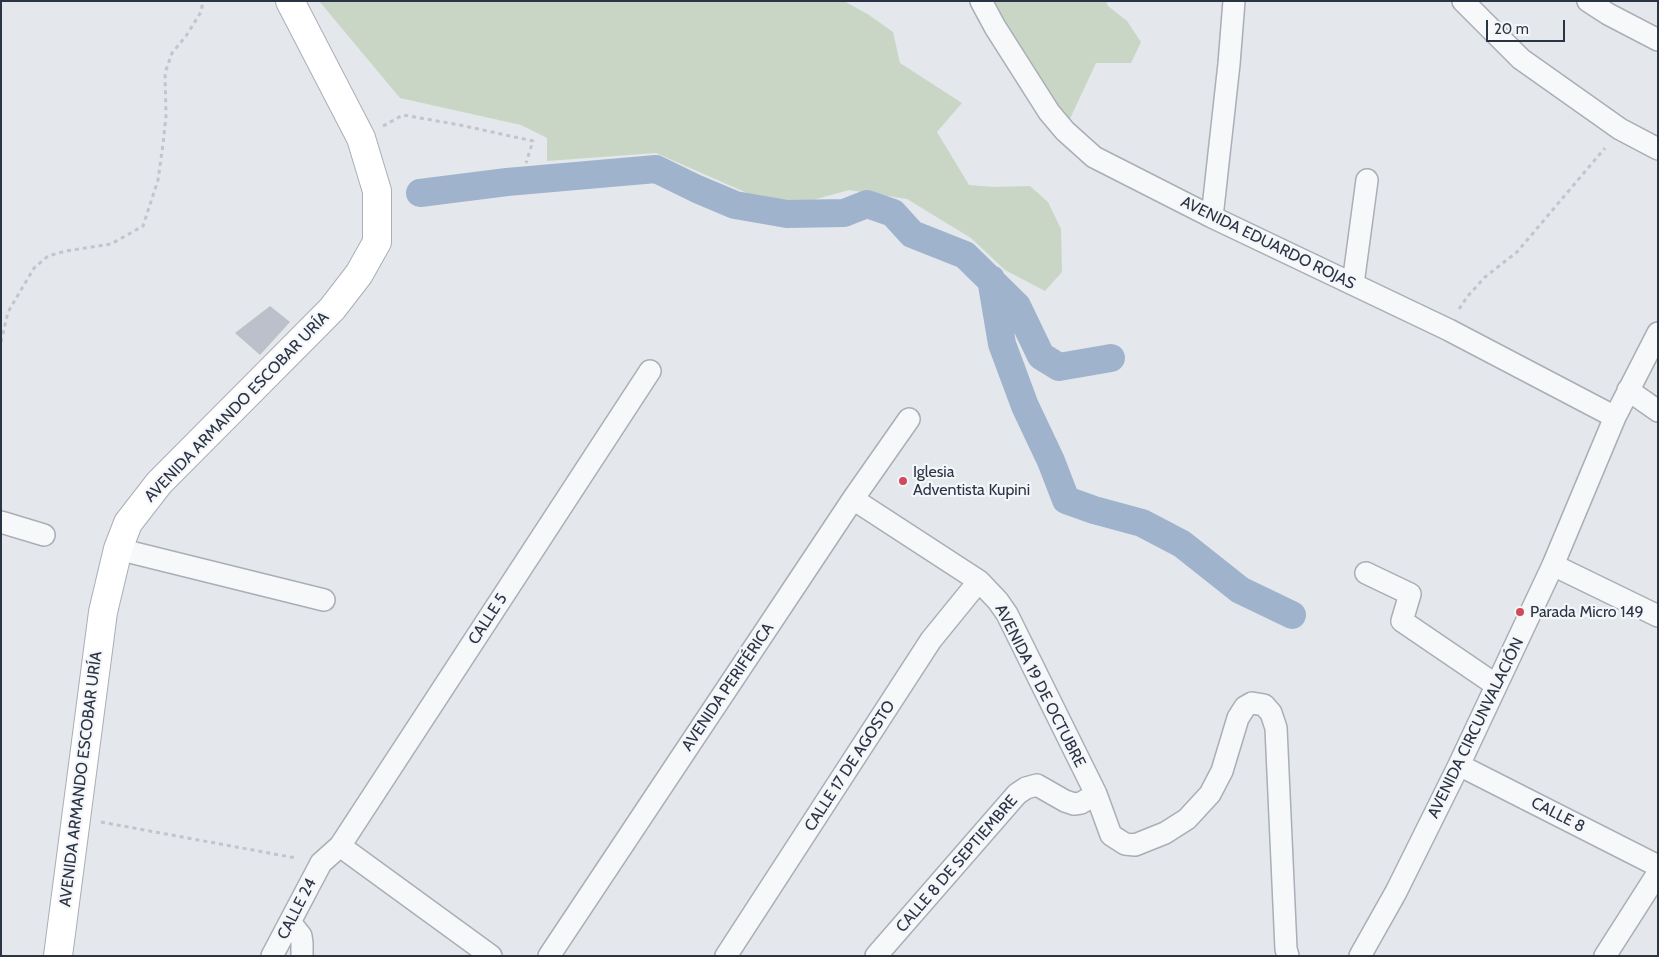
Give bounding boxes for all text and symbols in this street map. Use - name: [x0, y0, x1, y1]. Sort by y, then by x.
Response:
- scale bar: [1489, 10, 1568, 42]
- text: 20 m: [1494, 20, 1529, 38]
- street label: AVENIDA EDUARDO ROJAS: [1177, 192, 1359, 294]
- street label: AVENIDA ARMANDO ESCOBAR URÍA: [141, 308, 333, 506]
- place label: Iglesia Adventista Kupini: [913, 462, 1030, 500]
- marker: Iglesia Adventista Kupini: [897, 475, 909, 487]
- street label: CALLE 5: [464, 590, 512, 648]
- street label: AVENIDA 19 DE OCTUBRE: [991, 601, 1089, 771]
- place label: Parada Micro 149: [1530, 602, 1644, 622]
- marker: Parada Micro 149: [1514, 606, 1526, 618]
- street label: AVENIDA PERIFÉRICA: [678, 619, 778, 755]
- street label: AVENIDA CIRCUNVALACIÓN: [1424, 635, 1528, 821]
- street label: AVENIDA ARMANDO ESCOBAR URÍA: [56, 650, 106, 908]
- street label: CALLE 17 DE AGOSTO: [801, 697, 899, 835]
- street label: CALLE 8 DE SEPTIEMBRE: [892, 792, 1022, 936]
- street label: CALLE 8: [1528, 793, 1588, 837]
- street label: CALLE 24: [274, 875, 320, 943]

